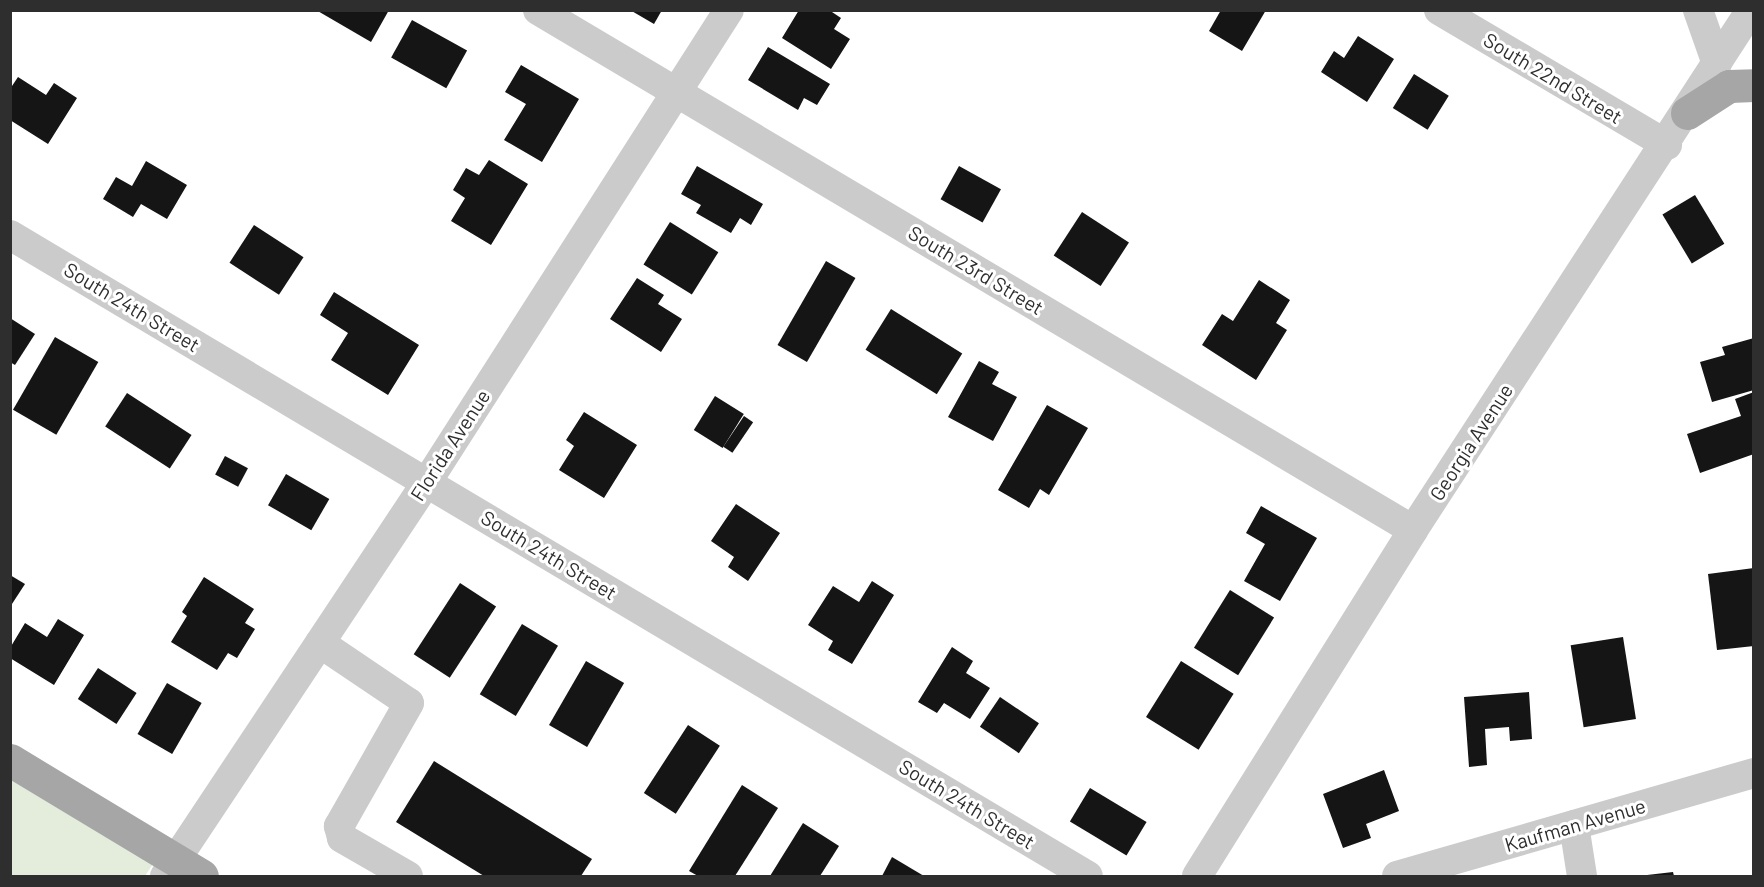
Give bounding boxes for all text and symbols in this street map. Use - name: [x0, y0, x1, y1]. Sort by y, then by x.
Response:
- street label: South 22nd Street: [1480, 27, 1626, 129]
- street label: South 23rd Street: [904, 220, 1048, 320]
- street label: South 24th Street: [60, 257, 204, 357]
- street label: Georgia Avenue: [1424, 379, 1518, 505]
- street label: Florida Avenue: [405, 385, 495, 505]
- street label: South 24th Street: [477, 505, 621, 605]
- street label: South 24th Street: [895, 754, 1039, 854]
- street label: Kaufman Avenue: [1502, 793, 1648, 857]

